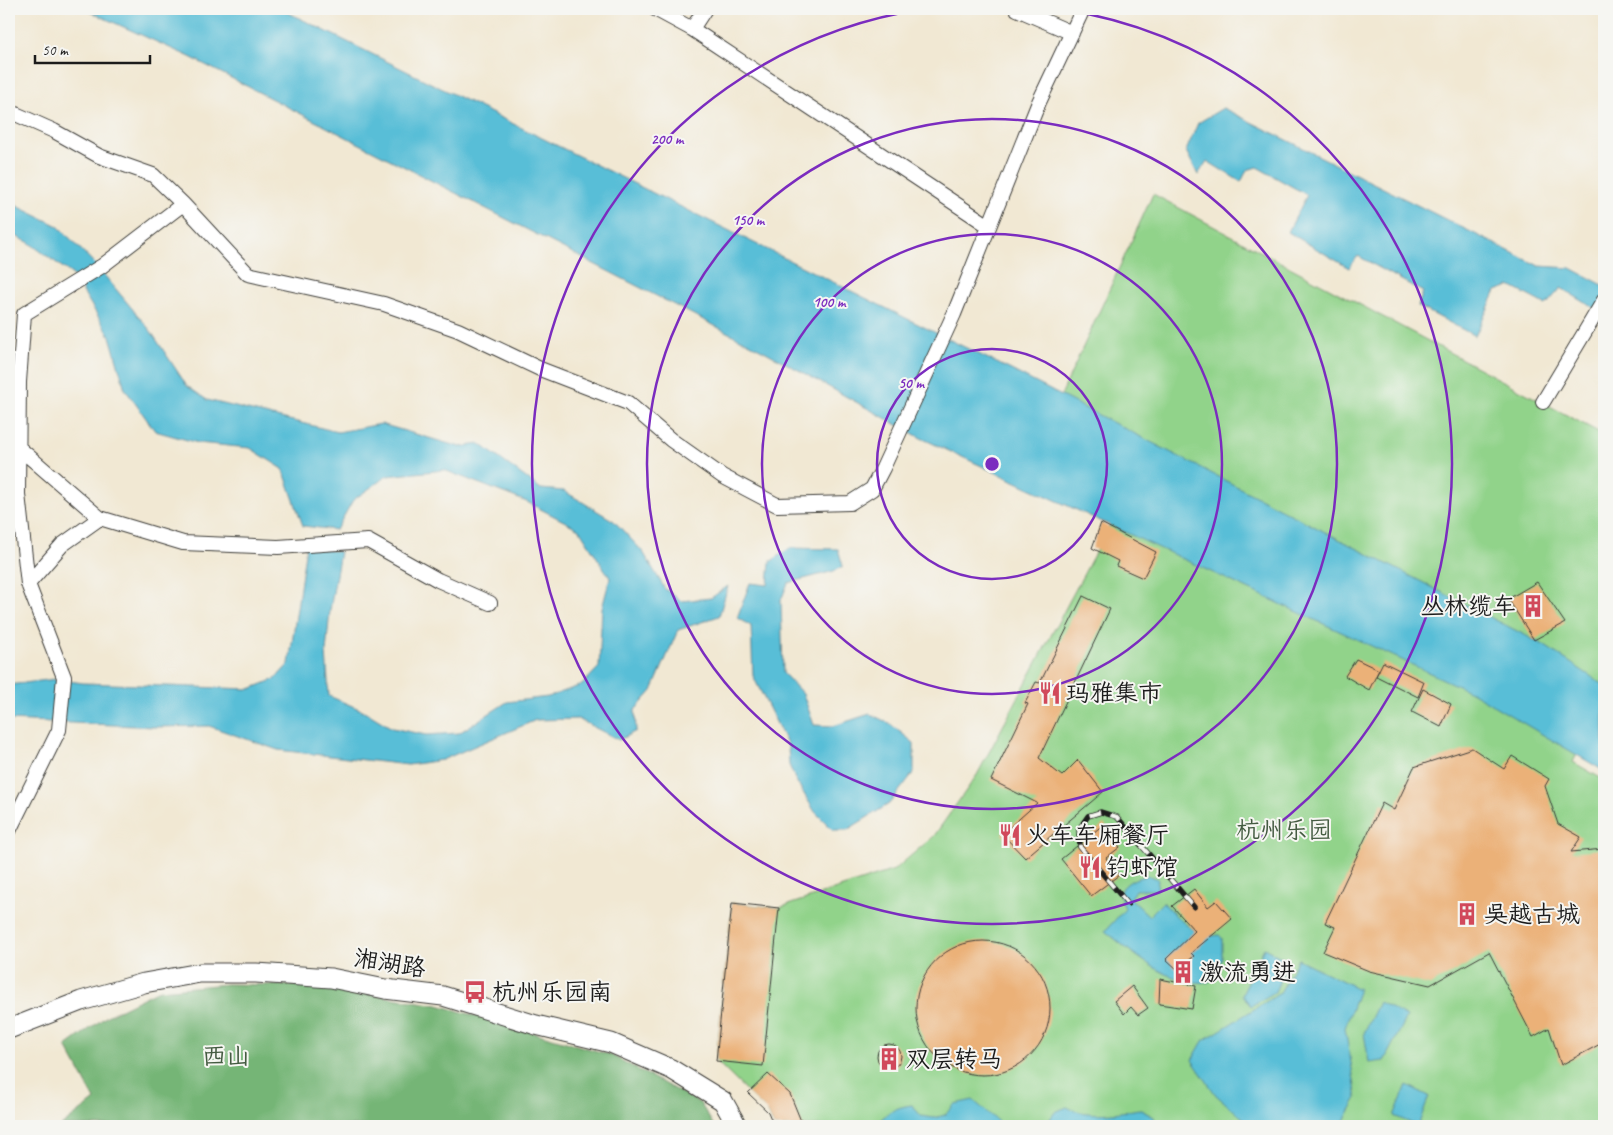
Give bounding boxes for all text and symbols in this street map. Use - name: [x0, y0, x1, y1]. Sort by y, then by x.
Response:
- scale bar: [35, 32, 150, 64]
- text: 50 m: [42, 41, 69, 60]
- text: 200 m: [651, 130, 685, 149]
- text: 150 m: [732, 211, 766, 230]
- text: 100 m: [813, 293, 847, 312]
- text: 50 m: [898, 374, 925, 393]
- centre of rings: [983, 455, 1001, 473]
- place label: 丛林缆车: [1420, 591, 1516, 621]
- building icon: 丛林缆车: [1520, 593, 1546, 619]
- place label: 玛雅集市: [1066, 678, 1162, 708]
- restaurant icon: 玛雅集市: [1037, 680, 1063, 706]
- park label: 杭州乐园: [1236, 815, 1332, 845]
- place label: 火车车厢餐厅: [1026, 820, 1170, 850]
- restaurant icon: 火车车厢餐厅: [997, 822, 1023, 848]
- place label: 钓虾馆: [1106, 852, 1178, 882]
- restaurant icon: 钓虾馆: [1077, 854, 1103, 880]
- place label: 吴越古城: [1484, 899, 1580, 929]
- building icon: 吴越古城: [1454, 901, 1480, 927]
- street label: 湘湖路: [352, 943, 428, 983]
- place label: 激流勇进: [1200, 957, 1296, 987]
- building icon: 激流勇进: [1170, 959, 1196, 985]
- place label: 杭州乐园南: [492, 977, 612, 1007]
- bus stop icon: 杭州乐园南: [462, 979, 488, 1005]
- park label: 西山: [202, 1041, 250, 1071]
- place label: 双层转马: [906, 1044, 1002, 1074]
- building icon: 双层转马: [876, 1046, 902, 1072]

